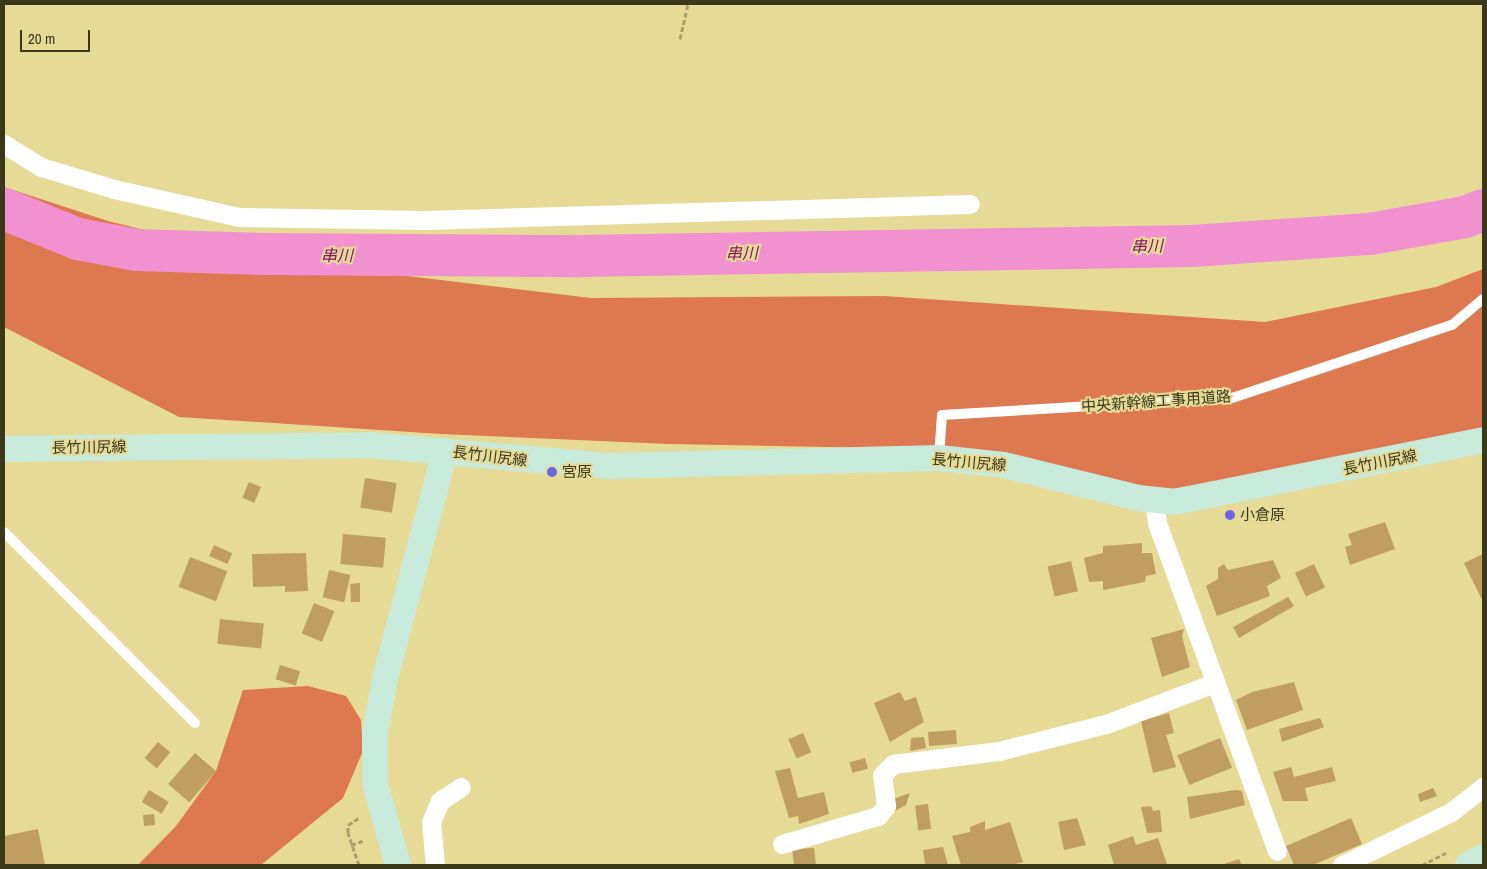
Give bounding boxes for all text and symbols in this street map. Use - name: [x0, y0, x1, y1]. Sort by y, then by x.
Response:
- scale bar: [22, 20, 92, 52]
- text: 20 m: [28, 28, 55, 49]
- water label: 串川: [1131, 236, 1163, 256]
- water label: 串川: [726, 243, 758, 263]
- water label: 串川: [321, 245, 353, 265]
- street label: 中央新幹線工事用道路: [1081, 387, 1231, 415]
- street label: 長竹川尻線: [51, 437, 127, 457]
- street label: 長竹川尻線: [452, 442, 528, 470]
- street label: 長竹川尻線: [1341, 446, 1419, 478]
- street label: 長竹川尻線: [931, 450, 1007, 474]
- place label: 宮原: [562, 463, 592, 481]
- marker: 宮原: [546, 466, 558, 478]
- place label: 小倉原: [1240, 506, 1285, 524]
- marker: 小倉原: [1224, 509, 1236, 521]

